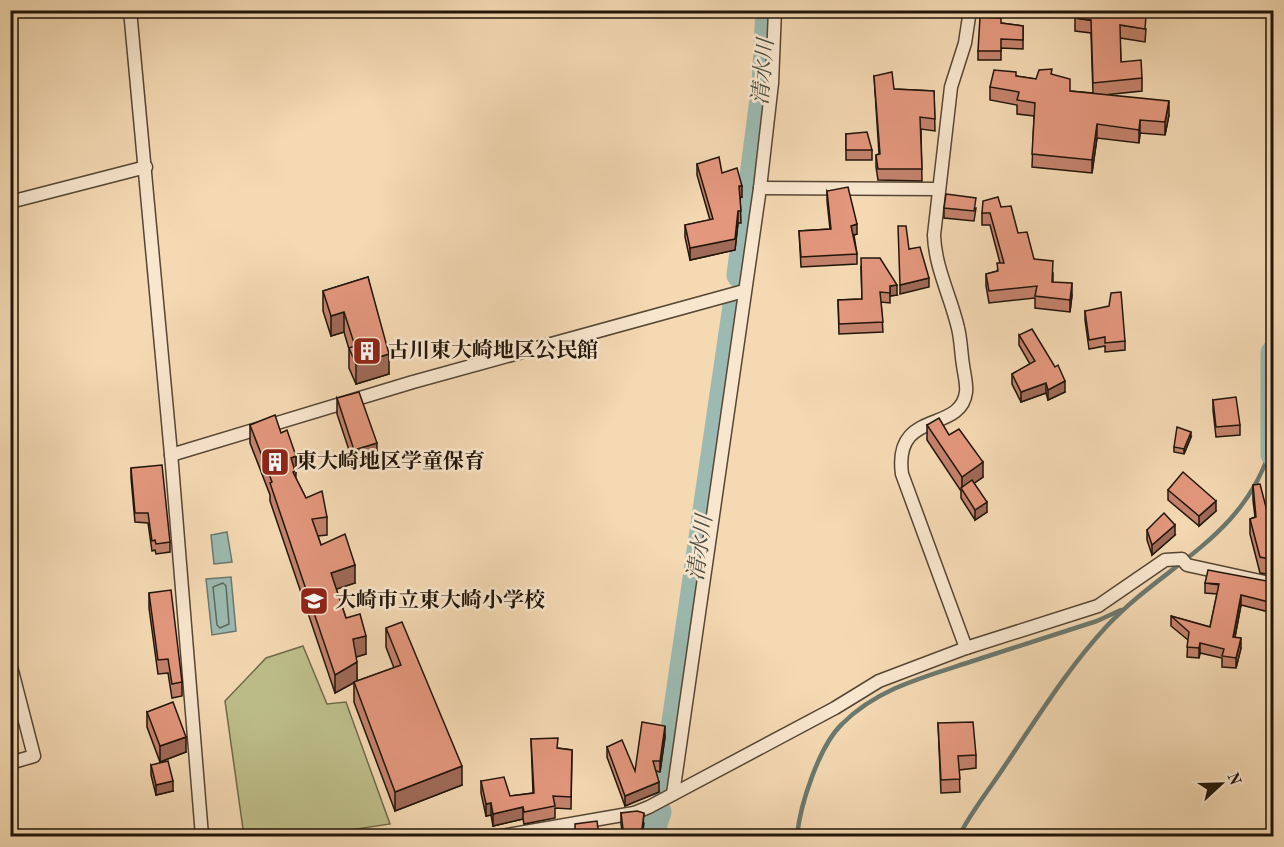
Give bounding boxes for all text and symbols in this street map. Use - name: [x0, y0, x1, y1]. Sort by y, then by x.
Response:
- water label: 清水川: [748, 36, 778, 106]
- building icon: 古川東大崎地区公民館: [351, 335, 383, 367]
- place label: 古川東大崎地区公民館: [388, 338, 598, 362]
- building icon: 東大崎地区学童保育: [259, 446, 291, 478]
- place label: 東大崎地区学童保育: [296, 449, 485, 473]
- water label: 清水川: [684, 512, 717, 582]
- school or university icon: 大崎市立東大崎小学校: [298, 585, 330, 617]
- place label: 大崎市立東大崎小学校: [335, 588, 545, 612]
- north arrow: [1191, 754, 1251, 814]
- text: N: [1223, 770, 1243, 789]

